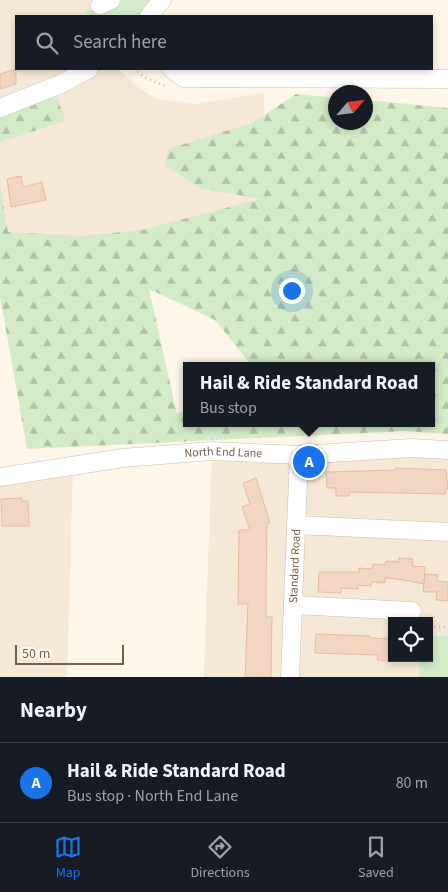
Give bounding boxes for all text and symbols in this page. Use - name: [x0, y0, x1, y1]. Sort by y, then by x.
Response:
- search box: [15, 15, 433, 70]
- icon: search: [33, 29, 61, 57]
- text: Search here: [73, 29, 167, 56]
- north arrow: [328, 85, 373, 130]
- your location: [279, 278, 305, 304]
- popup: [183, 362, 435, 427]
- text: Hail & Ride Standard Road: [200, 370, 418, 397]
- text: Bus stop: [200, 397, 257, 419]
- street label: North End Lane: [184, 442, 263, 462]
- pin: A: [293, 443, 325, 481]
- street label: Standard Road: [284, 529, 304, 604]
- map controls: [388, 617, 433, 662]
- button: locate: [388, 617, 433, 662]
- scale bar: [15, 642, 124, 665]
- text: 50 m: [22, 644, 50, 664]
- text: Nearby: [20, 695, 87, 725]
- text: Hail & Ride Standard Road: [67, 758, 286, 785]
- text: A: [31, 772, 41, 794]
- text: 80 m: [396, 772, 428, 794]
- text: Bus stop · North End Lane: [67, 785, 238, 807]
- tab: Map: [54, 833, 82, 883]
- tab: Directions: [190, 833, 250, 883]
- tab: Saved: [358, 833, 394, 883]

